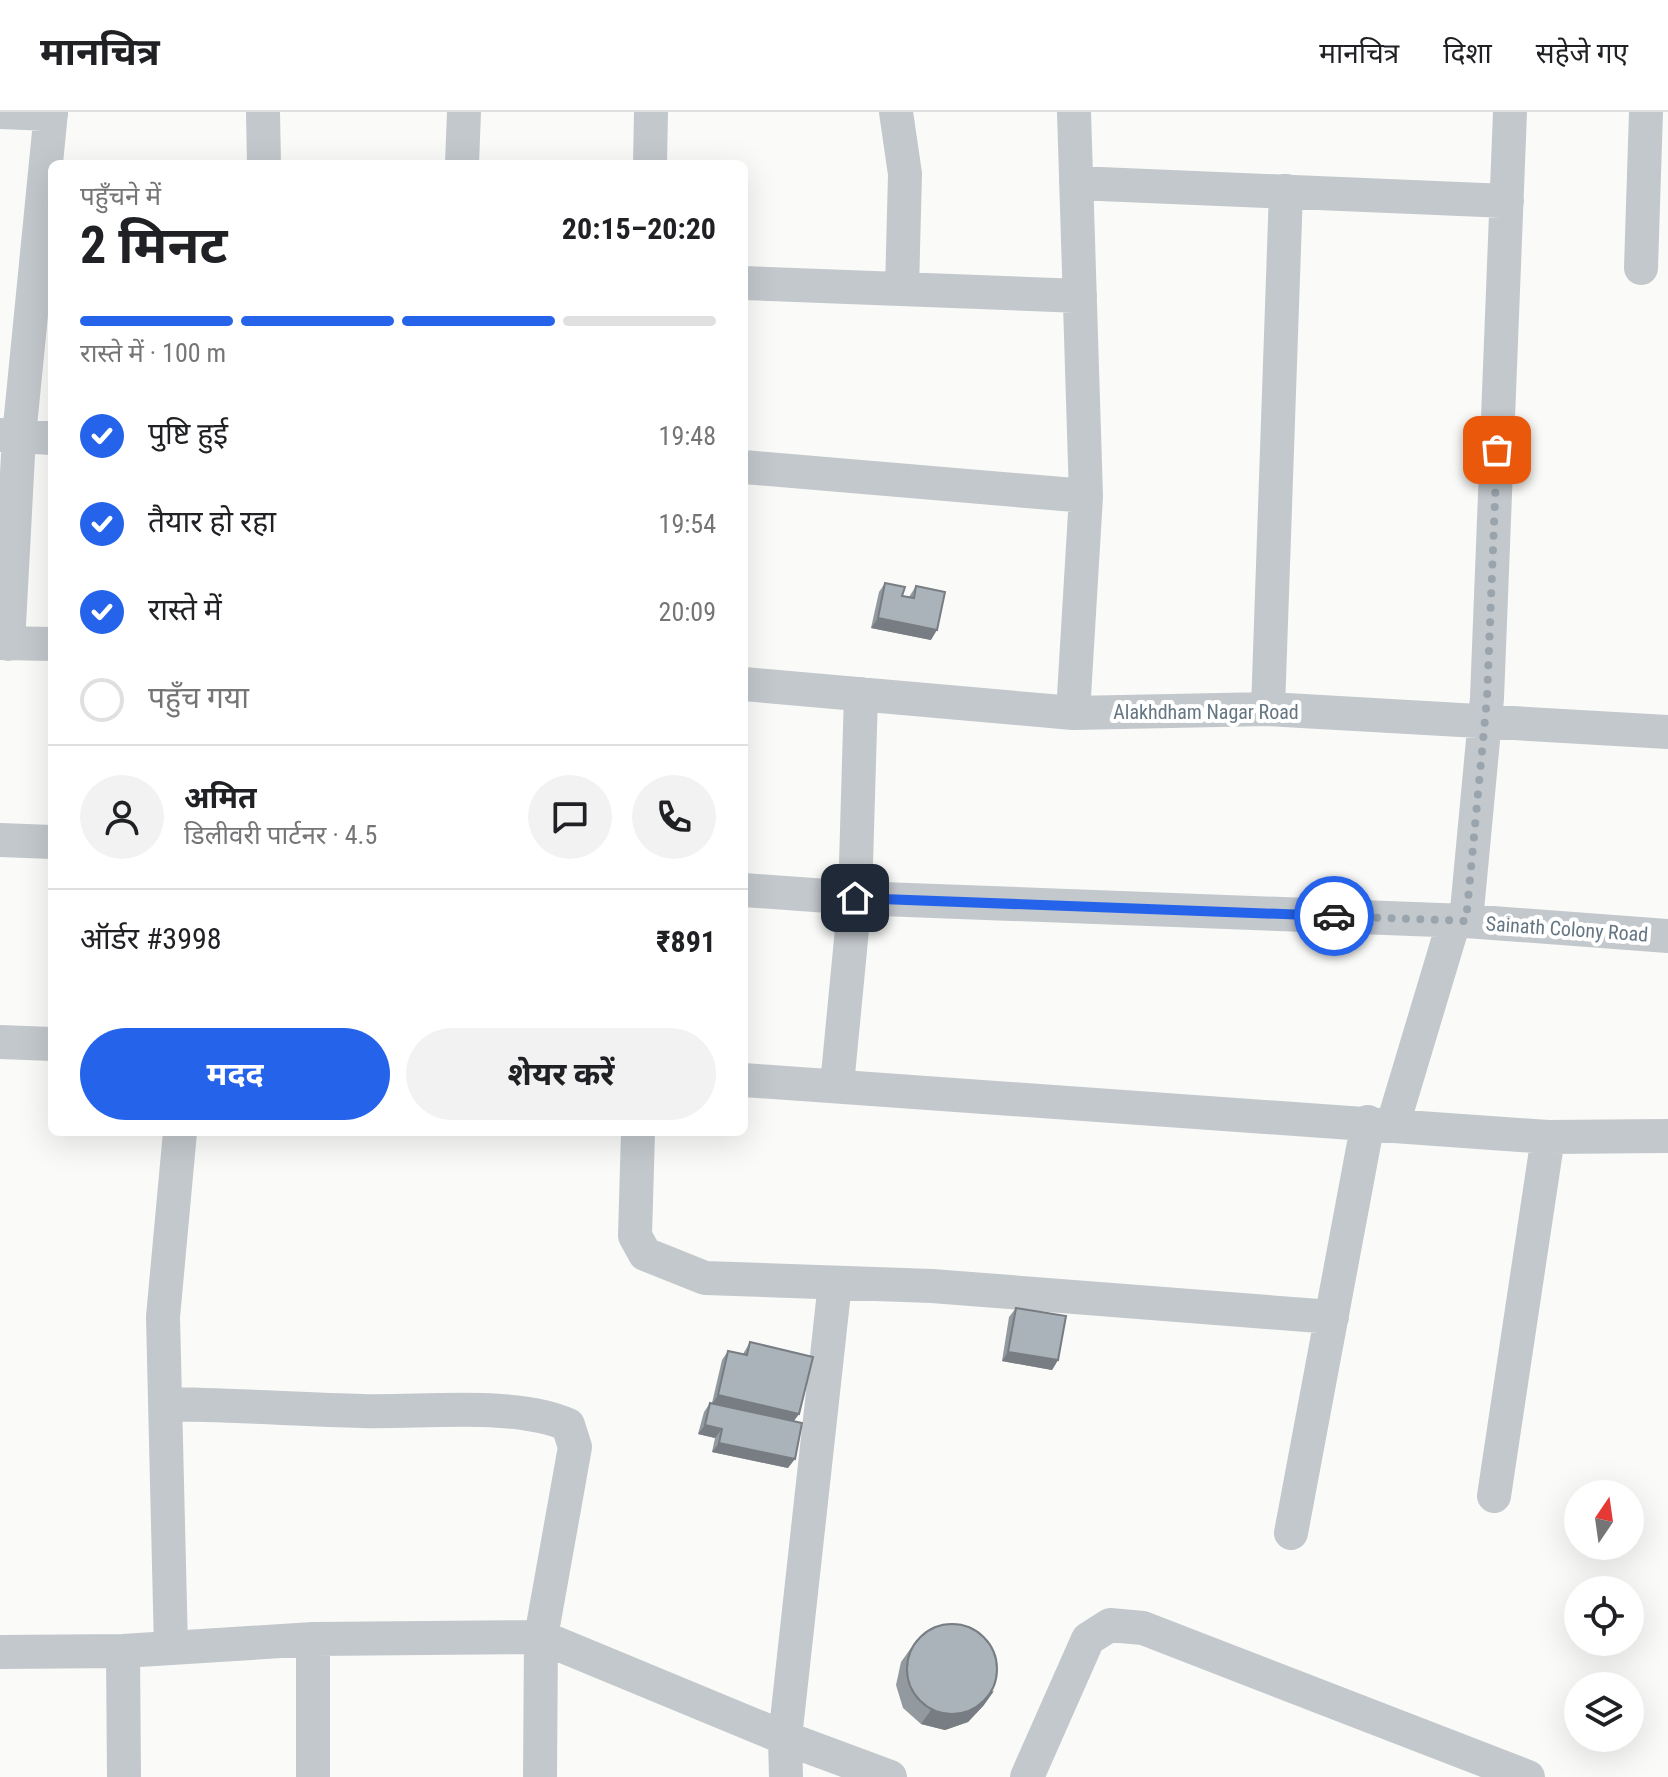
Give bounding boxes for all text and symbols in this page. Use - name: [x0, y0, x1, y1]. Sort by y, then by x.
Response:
- text: मानचित्र: [40, 30, 160, 74]
- text: मानचित्र: [1319, 37, 1399, 70]
- text: दिशा: [1443, 37, 1492, 70]
- text: सहेजे गए: [1536, 37, 1628, 70]
- text: पहुँचने में: [80, 181, 161, 211]
- text: 20:15–20:20: [562, 211, 716, 246]
- text: 2 मिनट: [80, 215, 227, 276]
- text: रास्ते में · 100 m: [80, 338, 226, 368]
- icon: check: [80, 414, 124, 458]
- text: पुष्टि हुई: [148, 416, 228, 451]
- pin: [1463, 416, 1531, 484]
- text: 19:48: [659, 421, 716, 451]
- icon: bag: [1475, 428, 1519, 472]
- icon: check: [80, 502, 124, 546]
- text: तैयार हो रहा: [148, 504, 276, 539]
- text: 19:54: [659, 509, 716, 539]
- icon: check: [80, 590, 124, 634]
- text: रास्ते में: [148, 592, 222, 627]
- text: 20:09: [659, 597, 716, 627]
- text: पहुँच गया: [148, 680, 249, 715]
- street label: Alakhdham Nagar Road: [1113, 700, 1299, 724]
- button: person: [80, 775, 164, 859]
- button: chat: [528, 775, 612, 859]
- button: phone: [632, 775, 716, 859]
- text: अमित: [184, 780, 257, 815]
- text: डिलीवरी पार्टनर · 4.5: [184, 820, 377, 850]
- pin: [821, 864, 889, 932]
- icon: home: [833, 876, 877, 920]
- courier: [1294, 876, 1374, 956]
- icon: car: [1312, 894, 1356, 938]
- street label: Sainath Colony Road: [1485, 911, 1649, 947]
- text: ऑर्डर #3998: [80, 921, 222, 956]
- text: ₹891: [656, 924, 716, 959]
- button: मदद: [80, 1028, 390, 1120]
- button: शेयर करें: [406, 1028, 716, 1120]
- north arrow: [1564, 1480, 1644, 1560]
- map controls: [1564, 1480, 1644, 1752]
- button: locate: [1564, 1576, 1644, 1656]
- button: layers: [1564, 1672, 1644, 1752]

